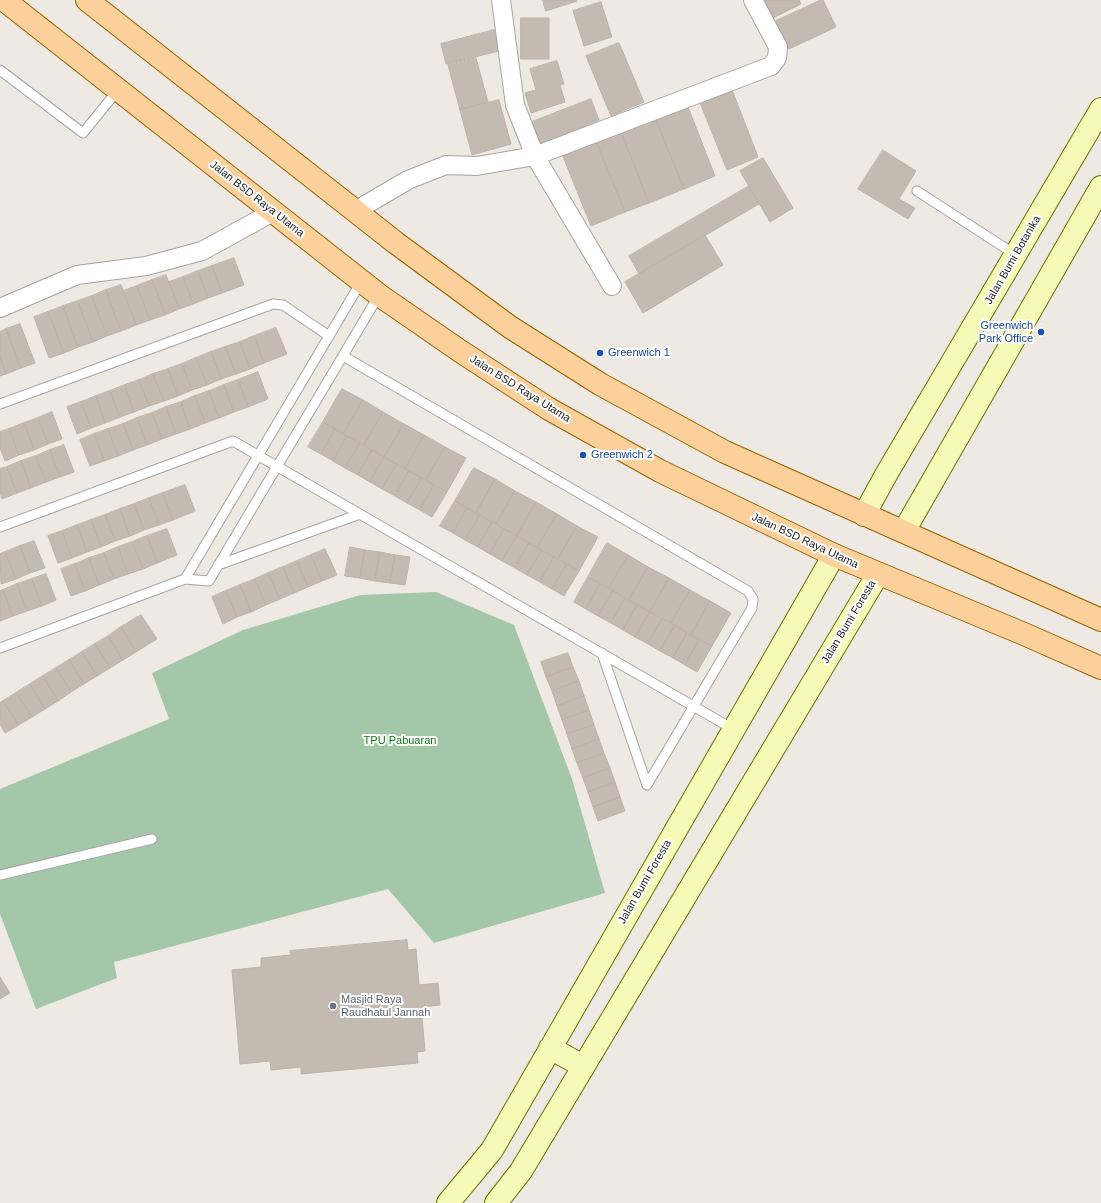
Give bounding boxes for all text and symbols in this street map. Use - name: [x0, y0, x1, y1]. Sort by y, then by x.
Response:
- street label: Jalan BSD Raya Utama: [207, 158, 307, 240]
- street label: Jalan Bumi Botanika: [982, 213, 1044, 307]
- place label: Greenwich Park Office: [979, 319, 1033, 345]
- marker: Greenwich Park Office: [1036, 327, 1046, 337]
- place label: Greenwich 1: [608, 346, 670, 360]
- marker: Greenwich 1: [595, 348, 605, 358]
- street label: Jalan BSD Raya Utama: [467, 353, 573, 425]
- place label: Greenwich 2: [591, 448, 653, 462]
- marker: Greenwich 2: [578, 450, 588, 460]
- street label: Jalan BSD Raya Utama: [750, 510, 860, 572]
- street label: Jalan Bumi Foresta: [819, 578, 879, 666]
- park label: TPU Pabuaran: [364, 734, 436, 748]
- street label: Jalan Bumi Foresta: [616, 838, 674, 926]
- place label: Masjid Raya Raudhatul Jannah: [341, 993, 430, 1019]
- marker: Masjid Raya Raudhatul Jannah: [328, 1001, 338, 1011]

